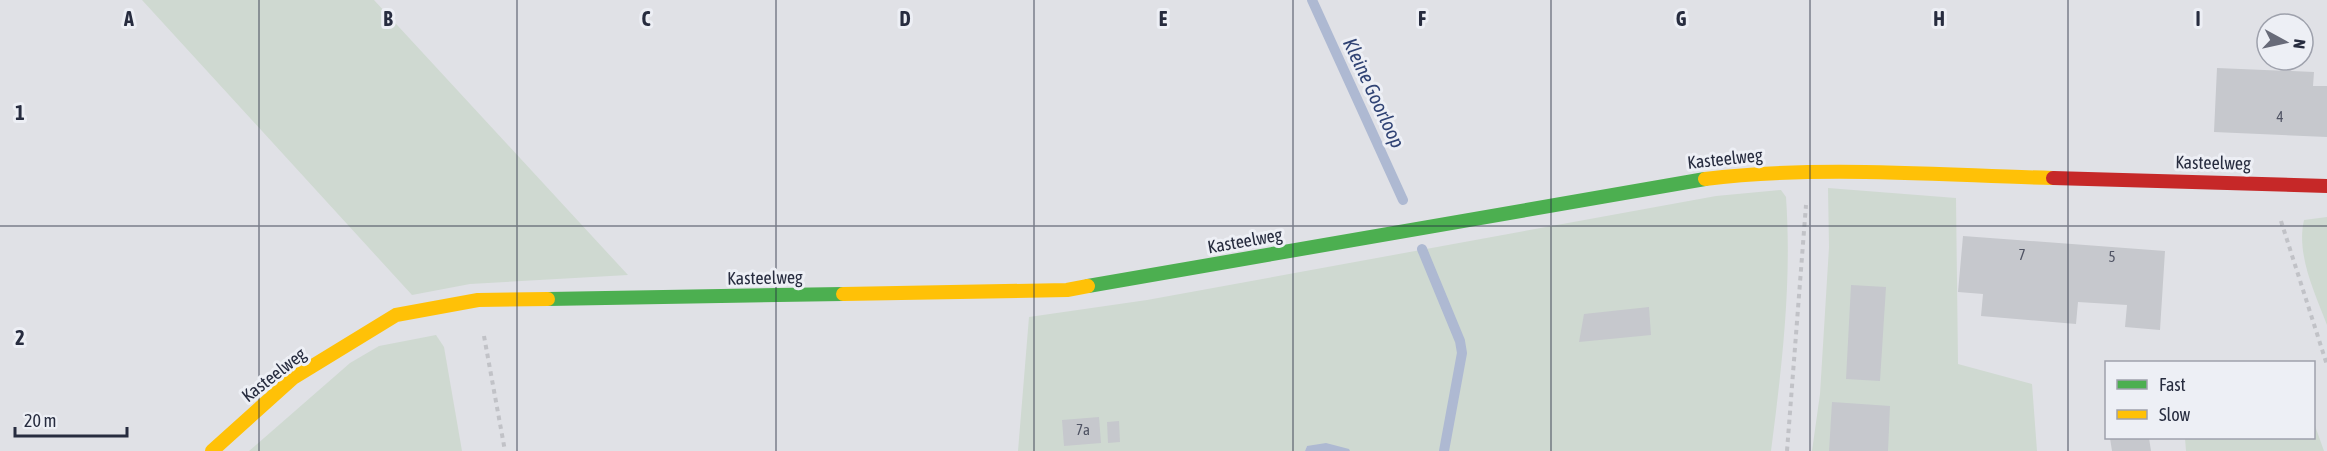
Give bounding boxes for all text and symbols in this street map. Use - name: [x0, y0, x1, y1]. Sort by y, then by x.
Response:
- text: A: [123, 7, 134, 30]
- text: B: [383, 7, 393, 30]
- text: C: [642, 7, 651, 30]
- text: D: [899, 7, 911, 30]
- text: E: [1159, 7, 1168, 30]
- text: F: [1418, 7, 1426, 30]
- text: G: [1676, 7, 1687, 30]
- text: H: [1933, 7, 1945, 30]
- text: I: [2195, 7, 2201, 30]
- north arrow: [2255, 12, 2315, 72]
- water label: Kleine Goorloop: [1339, 34, 1410, 151]
- text: N: [2290, 38, 2309, 50]
- text: 1: [15, 101, 25, 124]
- house number: 4: [2276, 108, 2284, 125]
- street label: Kasteelweg: [1686, 144, 1764, 173]
- street label: Kasteelweg: [2175, 151, 2251, 174]
- street label: Kasteelweg: [1206, 224, 1284, 257]
- house number: 7: [2018, 246, 2026, 263]
- house number: 5: [2108, 248, 2116, 265]
- street label: Kasteelweg: [727, 266, 803, 289]
- text: 2: [15, 326, 25, 349]
- street label: Kasteelweg: [237, 343, 310, 406]
- legend: [2105, 361, 2315, 439]
- text: Fast: [2159, 374, 2186, 395]
- scale bar: [15, 400, 128, 438]
- text: Slow: [2159, 404, 2190, 425]
- text: 20 m: [24, 410, 56, 431]
- house number: 7a: [1076, 421, 1090, 438]

